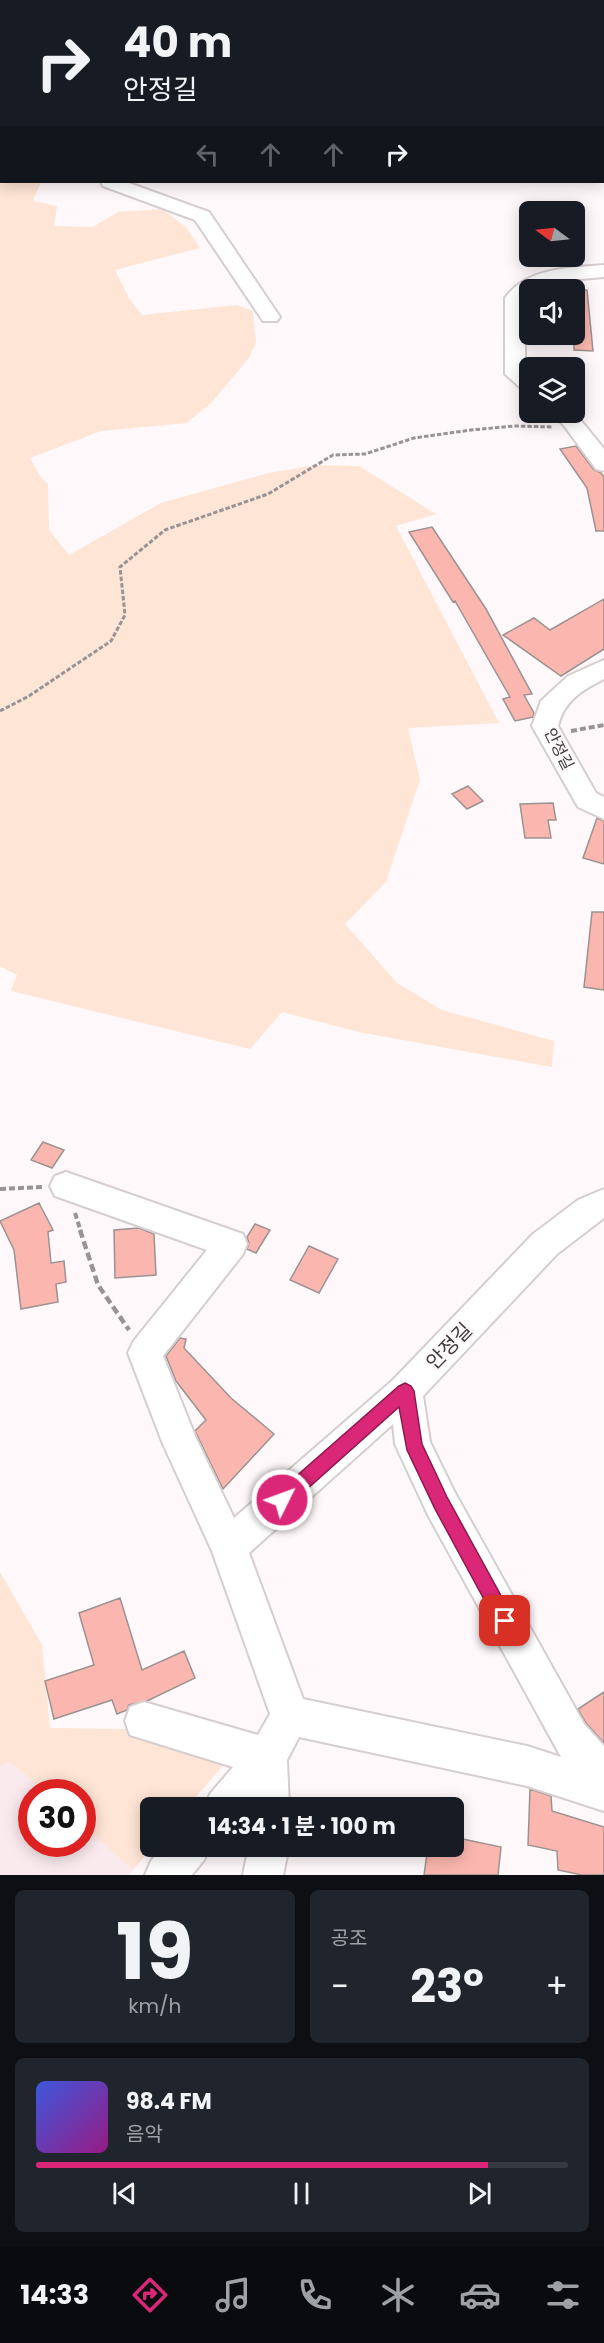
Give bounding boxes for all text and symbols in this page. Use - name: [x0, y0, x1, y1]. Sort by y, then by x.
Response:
- text: 40 m: [123, 13, 232, 72]
- icon: right: [24, 24, 102, 102]
- text: 안정길: [123, 71, 198, 108]
- icon: left: [191, 138, 224, 171]
- icon: ahead: [254, 138, 287, 171]
- icon: ahead: [317, 138, 350, 171]
- icon: right: [380, 138, 413, 171]
- north arrow: [519, 201, 585, 267]
- map controls: [519, 201, 585, 423]
- button: sound: [519, 279, 585, 345]
- button: layers: [519, 357, 585, 423]
- street label: 안정길: [539, 724, 579, 774]
- street label: 안정길: [420, 1316, 478, 1376]
- position arrow: [250, 1468, 314, 1532]
- pin: [479, 1595, 530, 1646]
- icon: arrive: [488, 1604, 521, 1637]
- speed limit sign: 30: [18, 1779, 96, 1857]
- text: 14:34 · 1 분 · 100 m: [208, 1811, 396, 1842]
- text: 19: [116, 1897, 193, 2006]
- text: 공조: [331, 1924, 367, 1952]
- text: 23°: [410, 1955, 484, 2018]
- text: −: [331, 1963, 349, 2010]
- text: +: [545, 1963, 568, 2010]
- text: km/h: [128, 1992, 181, 2020]
- text: 98.4 FM: [126, 2086, 212, 2117]
- text: 음악: [126, 2120, 163, 2148]
- icon: previous: [108, 2177, 141, 2210]
- icon: pause: [285, 2177, 318, 2210]
- icon: next: [463, 2177, 496, 2210]
- icon: directions: [129, 2274, 171, 2316]
- icon: music: [212, 2274, 254, 2316]
- icon: phone: [294, 2274, 336, 2316]
- icon: climate: [377, 2274, 419, 2316]
- icon: car: [459, 2274, 501, 2316]
- icon: filters: [542, 2274, 584, 2316]
- text: 14:33: [20, 2276, 89, 2313]

